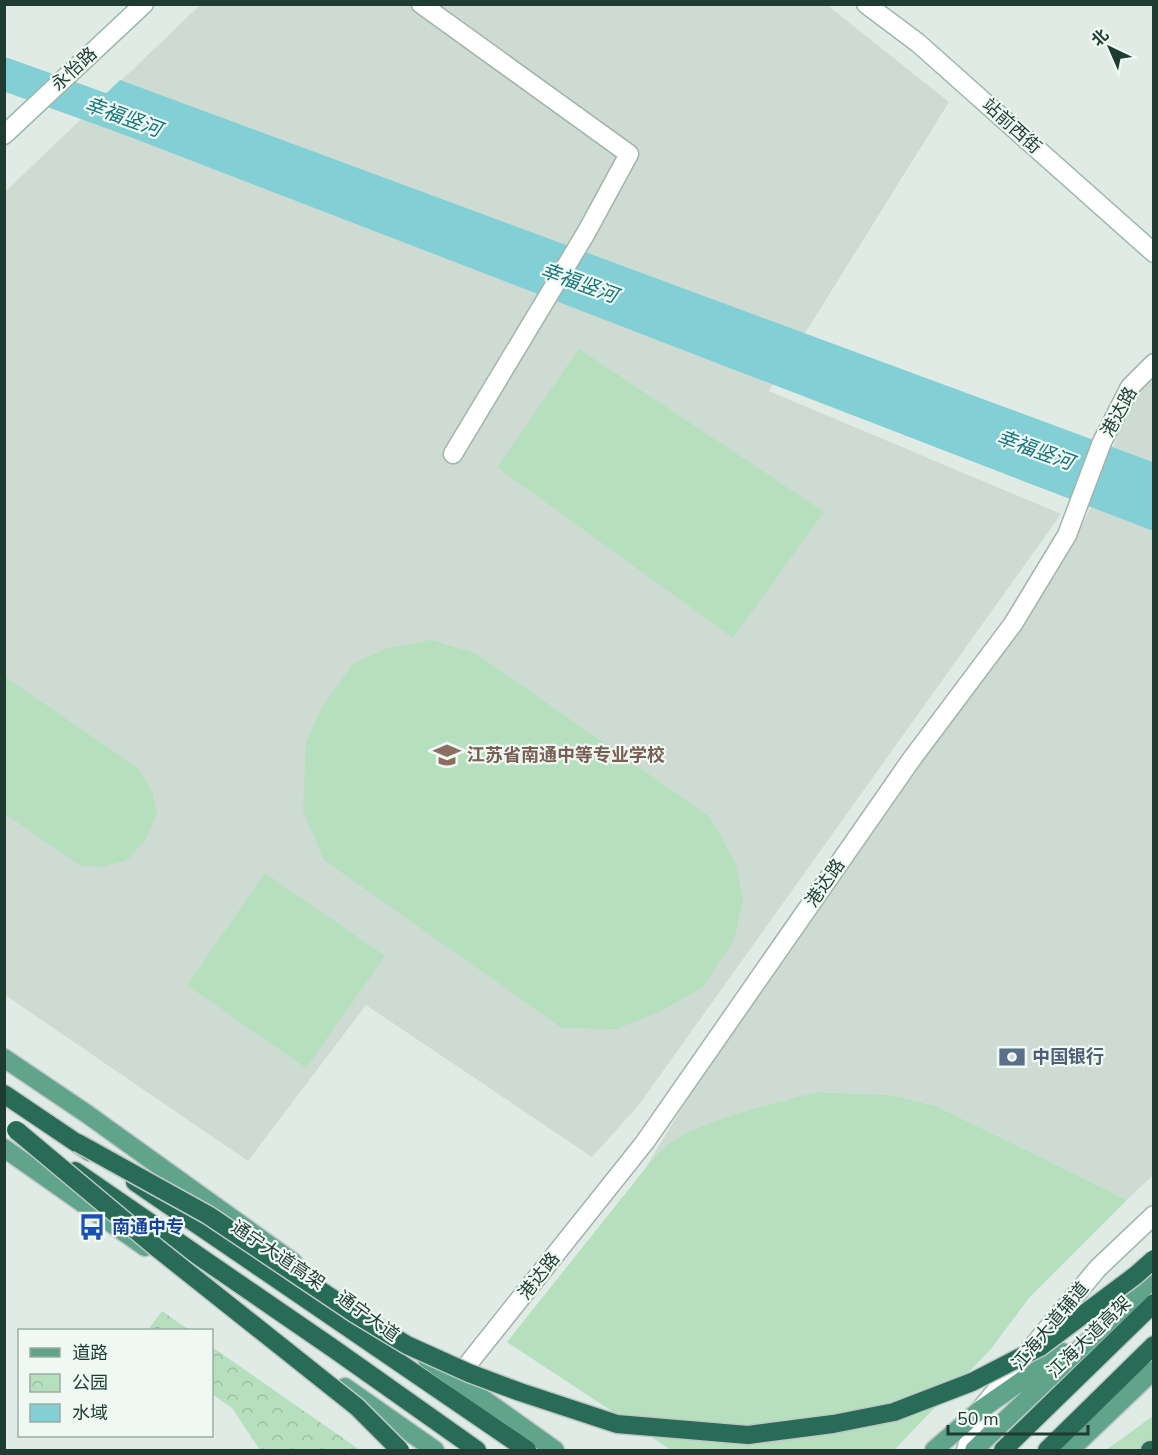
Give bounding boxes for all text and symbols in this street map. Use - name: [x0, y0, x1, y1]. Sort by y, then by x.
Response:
- north arrow: [1080, 18, 1140, 78]
- text: 北: [1087, 24, 1114, 51]
- street label: 永怡路: [46, 42, 102, 96]
- water label: 幸福竖河: [81, 91, 169, 145]
- street label: 站前西街: [977, 93, 1047, 159]
- water label: 幸福竖河: [537, 257, 625, 311]
- street label: 港达路: [1095, 383, 1143, 441]
- water label: 幸福竖河: [993, 424, 1081, 478]
- school or university icon: 江苏省南通中等专业学校: [432, 740, 462, 770]
- place label: 江苏省南通中等专业学校: [467, 743, 665, 767]
- street label: 港达路: [800, 854, 850, 912]
- bank icon: 中国银行: [997, 1042, 1027, 1072]
- place label: 中国银行: [1032, 1045, 1104, 1069]
- bus stop icon: 南通中专: [77, 1212, 107, 1242]
- place label: 南通中专: [112, 1215, 184, 1239]
- street label: 通宁大道高架: [227, 1215, 329, 1295]
- street label: 港达路: [513, 1247, 565, 1305]
- street label: 江海大道辅道: [1006, 1277, 1094, 1375]
- street label: 通宁大道: [332, 1285, 404, 1347]
- street label: 江海大道高架: [1042, 1291, 1136, 1383]
- legend: [18, 1329, 213, 1437]
- text: 道路: [72, 1341, 108, 1365]
- text: 公园: [72, 1371, 108, 1395]
- scale bar: [948, 1398, 1088, 1436]
- text: 水域: [72, 1401, 108, 1425]
- text: 50 m: [957, 1407, 999, 1431]

